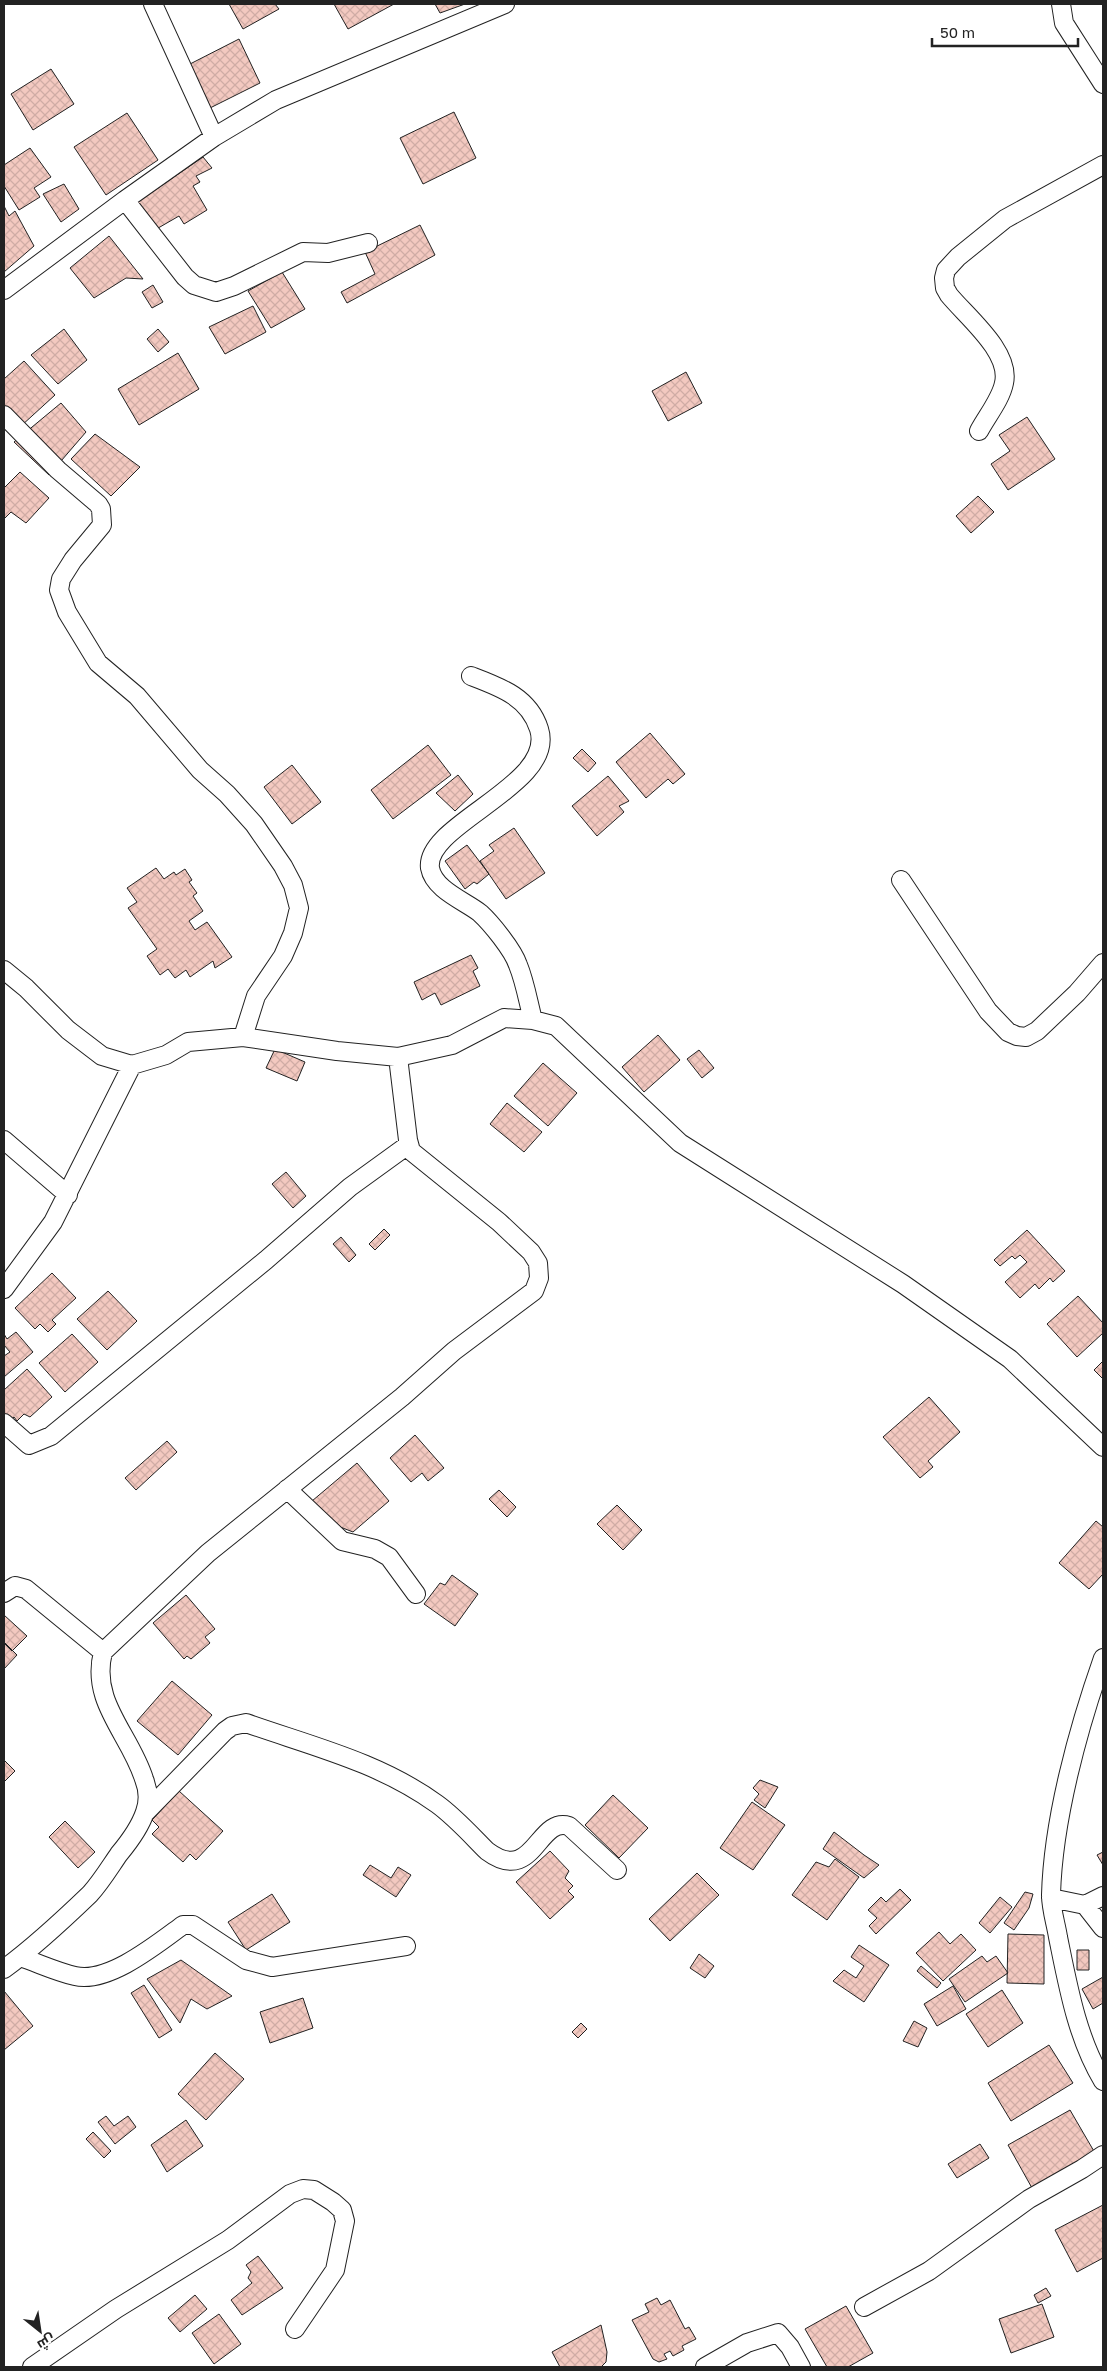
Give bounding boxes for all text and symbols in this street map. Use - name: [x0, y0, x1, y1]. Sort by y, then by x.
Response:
- scale bar: [932, 15, 1078, 47]
- text: 50 m: [940, 23, 975, 41]
- north arrow: [15, 2306, 65, 2356]
- text: ش: [34, 2330, 59, 2355]

